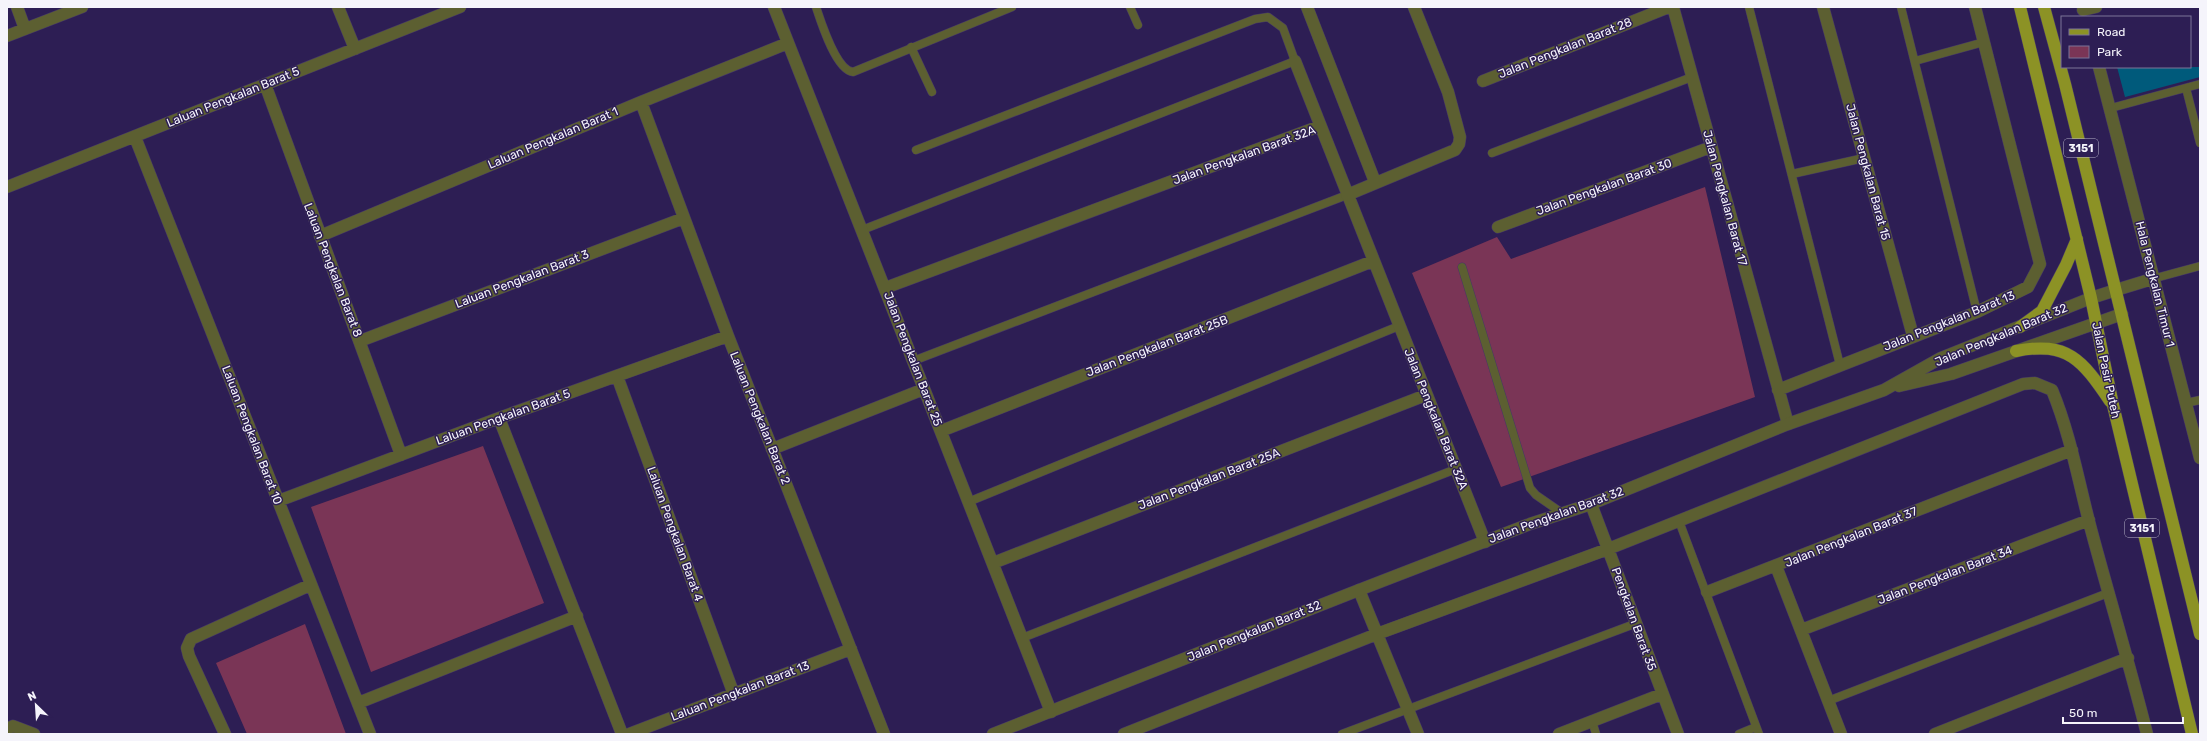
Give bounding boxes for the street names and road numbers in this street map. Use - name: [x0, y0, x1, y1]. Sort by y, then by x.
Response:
- street label: Jalan Pengkalan Barat 28: [1496, 15, 1634, 81]
- street label: Laluan Pengkalan Barat 5: [165, 64, 301, 130]
- street label: Jalan Pengkalan Barat 15: [1843, 102, 1893, 242]
- street label: Laluan Pengkalan Barat 1: [486, 104, 620, 172]
- street label: Jalan Pengkalan Barat 32A: [1171, 123, 1317, 187]
- street label: Jalan Pengkalan Barat 17: [1700, 129, 1750, 267]
- road number: 3151: [2064, 139, 2098, 157]
- street label: Jalan Pengkalan Barat 30: [1534, 156, 1674, 218]
- street label: Laluan Pengkalan Barat 8: [301, 201, 365, 339]
- street label: Hala Pengkalan Timur 1: [2133, 220, 2177, 348]
- street label: Laluan Pengkalan Barat 3: [453, 247, 591, 311]
- street label: Jalan Pengkalan Barat 13: [1881, 288, 2017, 354]
- street label: Jalan Pengkalan Barat 25: [881, 290, 945, 428]
- street label: Jalan Pengkalan Barat 32: [1933, 301, 2069, 369]
- street label: Jalan Pengkalan Barat 25B: [1084, 312, 1230, 380]
- street label: Jalan Pasir Puteh: [2089, 321, 2123, 419]
- street label: Jalan Pengkalan Barat 32A: [1401, 346, 1471, 492]
- street label: Laluan Pengkalan Barat 2: [727, 350, 793, 486]
- street label: Laluan Pengkalan Barat 10: [219, 364, 285, 506]
- street label: Laluan Pengkalan Barat 5: [434, 386, 572, 448]
- street label: Jalan Pengkalan Barat 25A: [1136, 445, 1282, 513]
- street label: Laluan Pengkalan Barat 4: [644, 465, 706, 604]
- street label: Jalan Pengkalan Barat 32: [1487, 484, 1625, 546]
- street label: Jalan Pengkalan Barat 37: [1783, 504, 1919, 570]
- road number: 3151: [2125, 519, 2159, 537]
- street label: Jalan Pengkalan Barat 34: [1876, 543, 2015, 607]
- street label: Pengkalan Barat 35: [1609, 565, 1659, 673]
- street label: Jalan Pengkalan Barat 32: [1185, 598, 1323, 664]
- street label: Laluan Pengkalan Barat 13: [669, 658, 811, 724]

